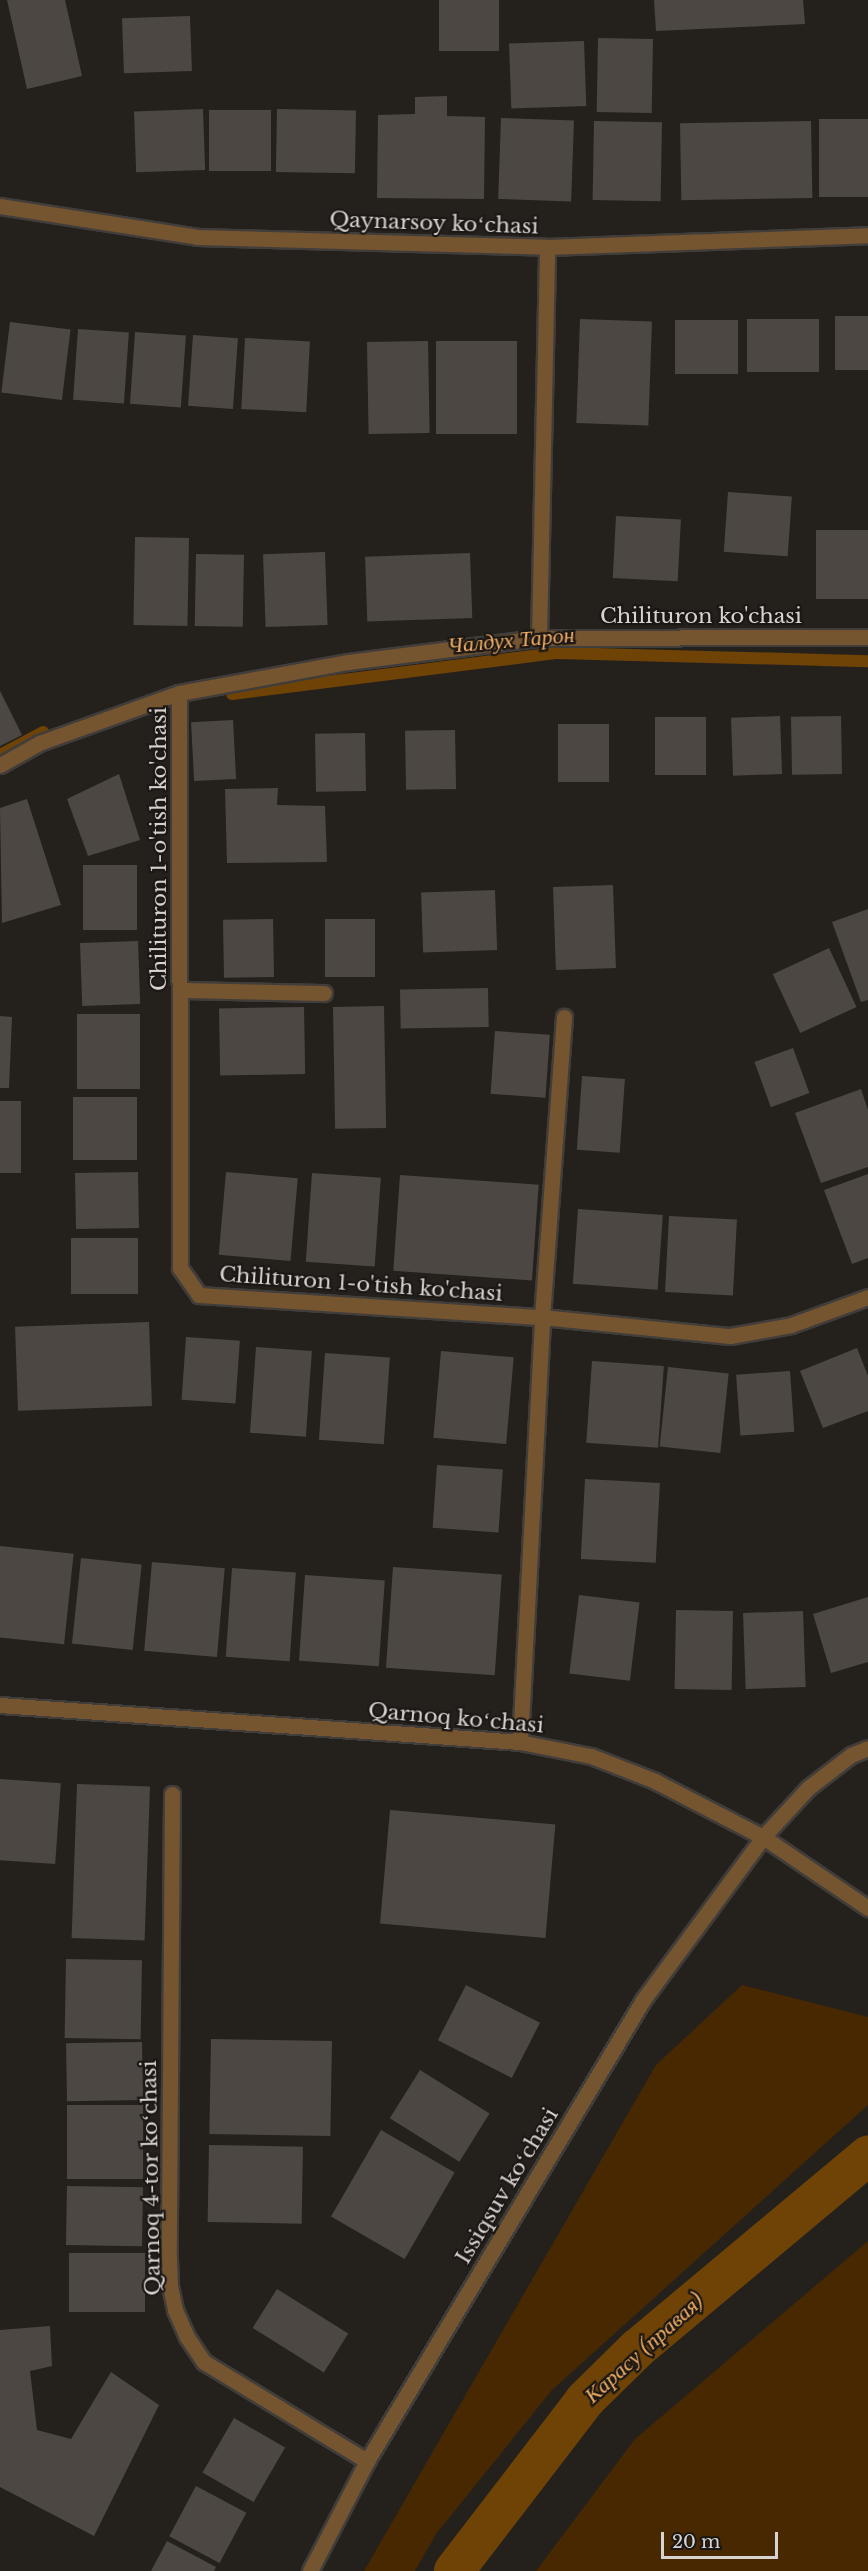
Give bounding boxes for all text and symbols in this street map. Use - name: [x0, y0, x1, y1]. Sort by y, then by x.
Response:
- street label: Qaynarsoy koʻchasi: [329, 207, 539, 239]
- street label: Chilituron ko'chasi: [600, 603, 802, 629]
- water label: Чалдух Тарон: [446, 621, 576, 659]
- street label: Chilituron 1-o'tish ko'chasi: [146, 707, 172, 991]
- street label: Chilituron 1-o'tish ko'chasi: [218, 1262, 504, 1306]
- street label: Qarnoq koʻchasi: [367, 1698, 545, 1738]
- street label: Qarnoq 4-tor koʻchasi: [136, 2060, 166, 2296]
- street label: Issiqsuv koʻchasi: [450, 2103, 564, 2269]
- water label: Карасу (правая): [579, 2288, 709, 2408]
- scale bar: [664, 2520, 781, 2558]
- text: 20 m: [672, 2531, 720, 2553]

